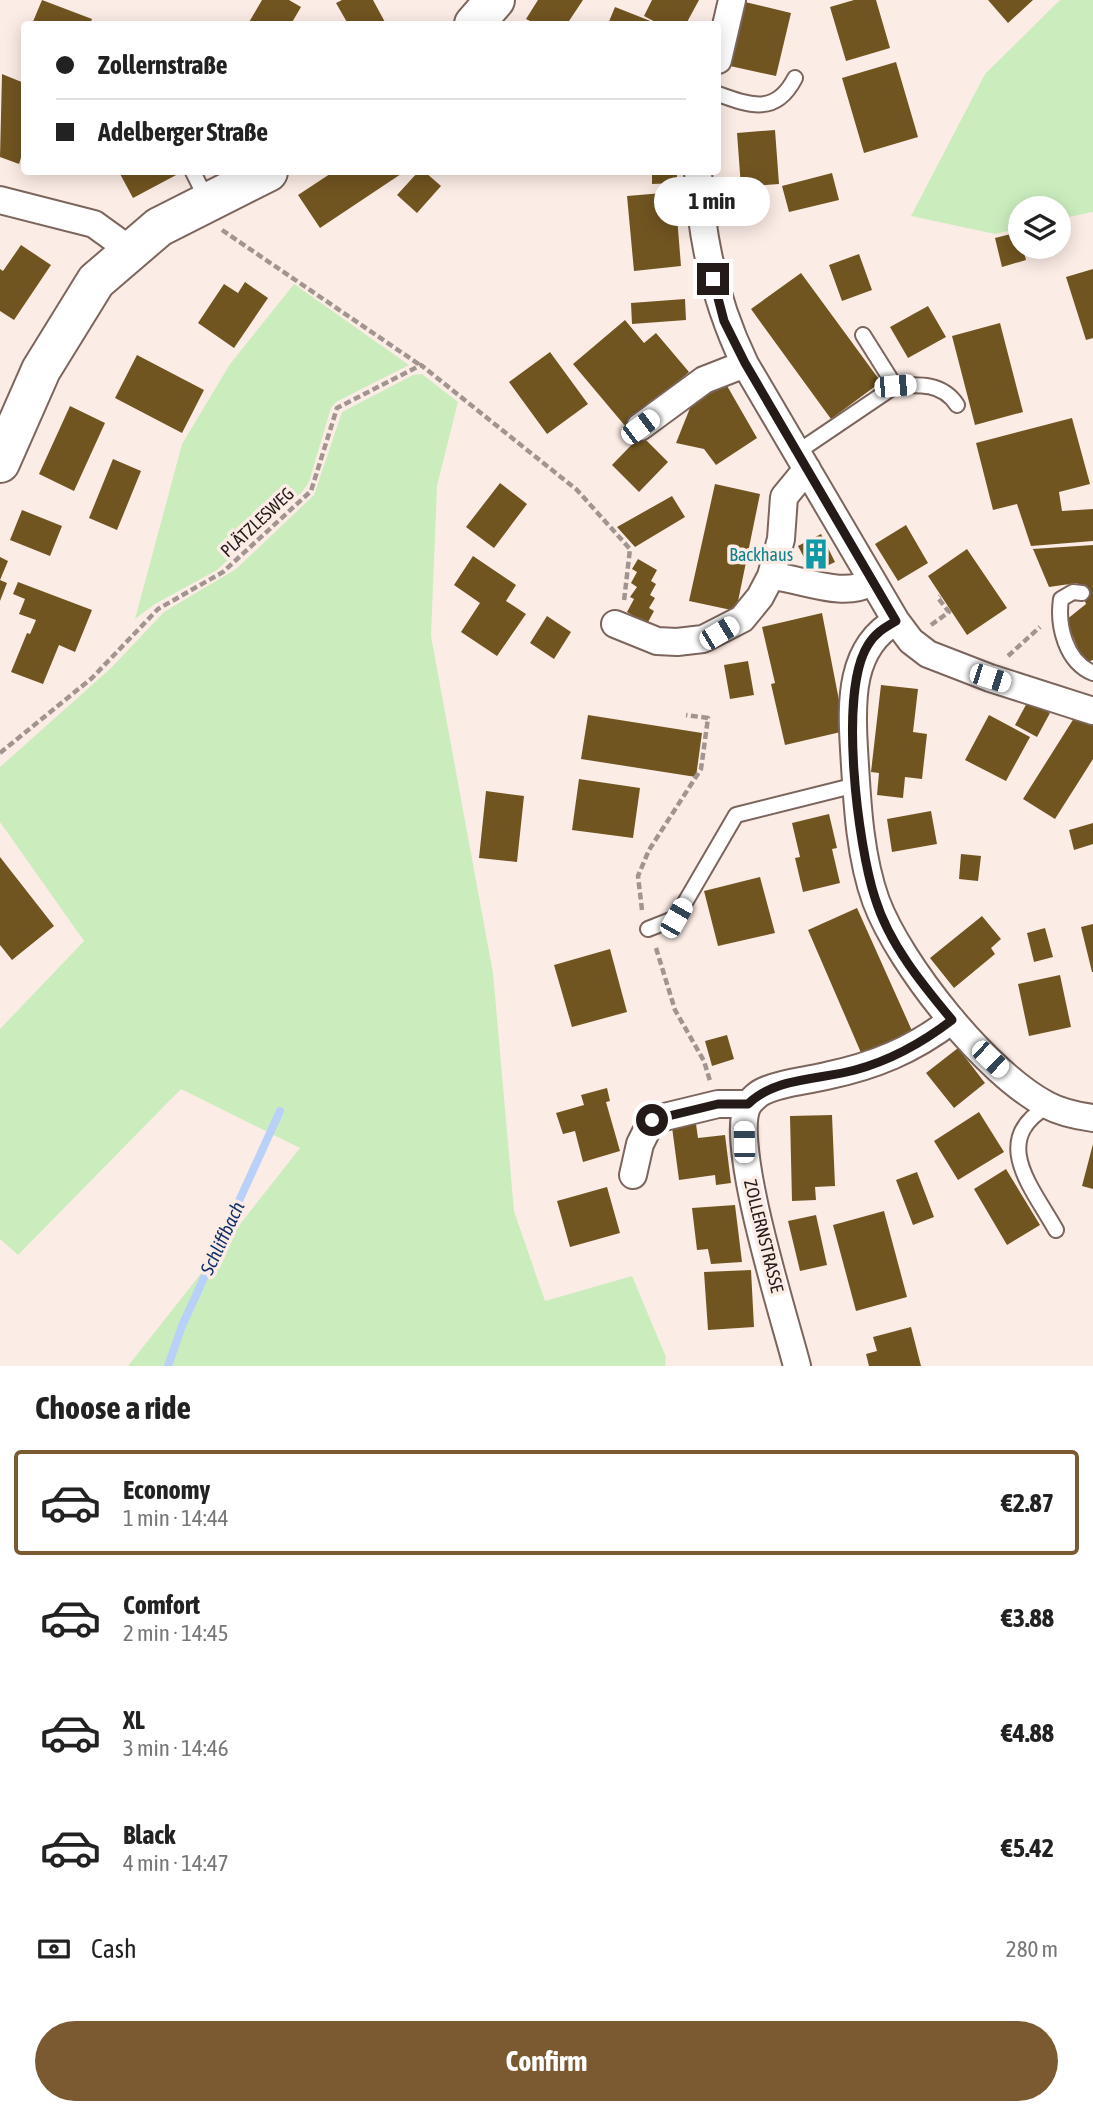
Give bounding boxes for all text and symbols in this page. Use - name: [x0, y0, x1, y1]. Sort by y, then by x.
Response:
- text: Zollernstraße: [98, 50, 227, 80]
- text: Adelberger Straße: [98, 117, 268, 147]
- callout: 1 min: [655, 177, 771, 226]
- text: 1 min: [689, 188, 735, 214]
- map controls: [1008, 196, 1071, 259]
- button: layers: [1008, 196, 1071, 259]
- route end: [697, 263, 729, 295]
- car: [874, 374, 917, 398]
- car: [617, 406, 664, 448]
- street label: PLÄTZLESWEG: [216, 483, 298, 561]
- building icon: Backhaus: [799, 537, 833, 571]
- place label: Backhaus: [729, 544, 793, 565]
- car: [696, 613, 743, 653]
- car: [967, 662, 1014, 694]
- car: [657, 895, 696, 941]
- car: [968, 1037, 1013, 1081]
- route start: [636, 1104, 668, 1136]
- car: [734, 1121, 755, 1163]
- street label: ZOLLERNSTRASSE: [740, 1177, 788, 1295]
- water label: Schliffbach: [195, 1198, 248, 1279]
- text: Choose a ride: [35, 1389, 191, 1426]
- icon: car: [39, 1471, 102, 1534]
- text: Economy: [123, 1475, 210, 1505]
- text: €2.87: [1001, 1488, 1054, 1518]
- text: 1 min · 14:44: [123, 1505, 229, 1531]
- icon: car: [39, 1586, 102, 1649]
- text: Comfort: [123, 1590, 200, 1620]
- text: €3.88: [1001, 1603, 1054, 1633]
- text: 2 min · 14:45: [123, 1620, 229, 1646]
- icon: car: [39, 1701, 102, 1764]
- text: XL: [123, 1705, 145, 1735]
- text: €4.88: [1001, 1718, 1054, 1748]
- text: 3 min · 14:46: [123, 1735, 229, 1761]
- icon: car: [39, 1816, 102, 1879]
- text: Black: [123, 1820, 175, 1850]
- text: €5.42: [1001, 1833, 1054, 1863]
- text: 4 min · 14:47: [123, 1850, 229, 1876]
- icon: cash: [35, 1930, 73, 1968]
- text: Cash: [91, 1934, 137, 1964]
- text: 280 m: [1006, 1936, 1058, 1962]
- button: Confirm: [35, 2021, 1058, 2101]

